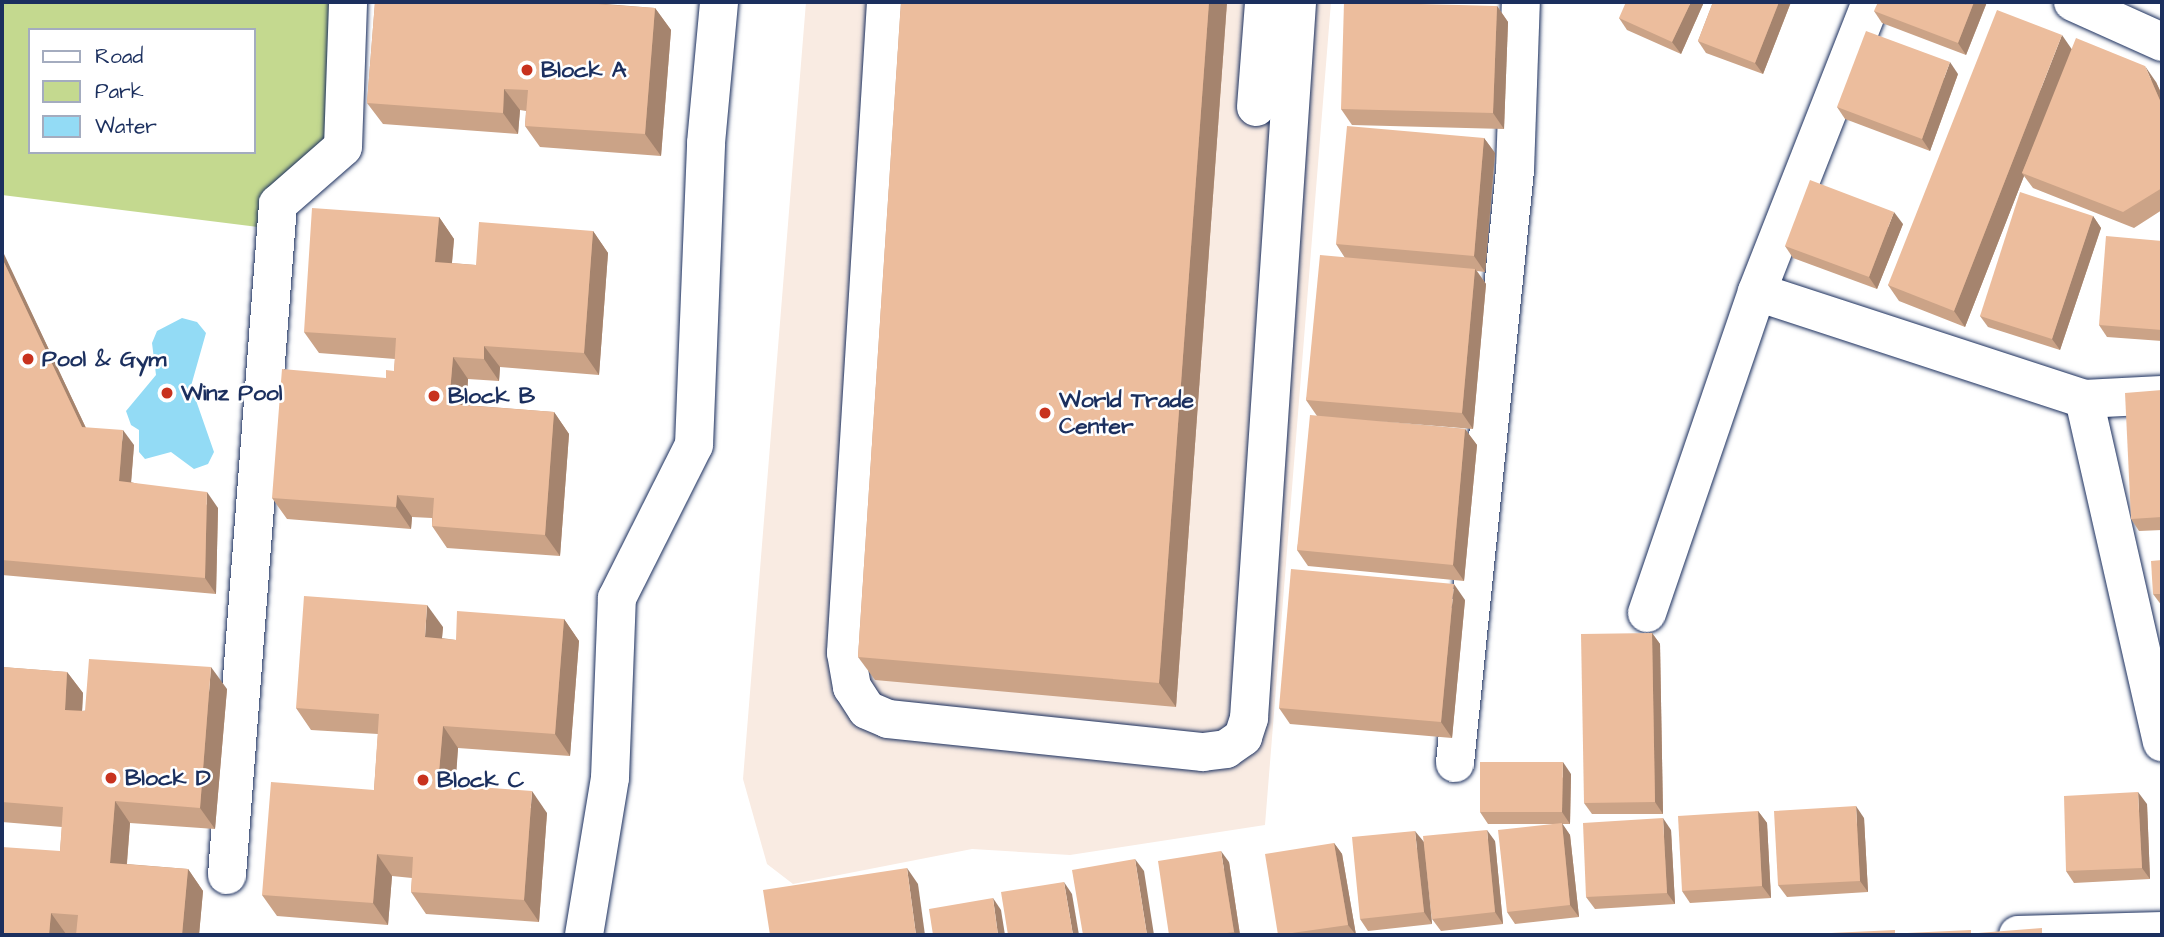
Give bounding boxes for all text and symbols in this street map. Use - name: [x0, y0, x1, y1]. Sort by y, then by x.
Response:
- legend: [28, 28, 256, 154]
- text: Road: [95, 42, 143, 71]
- place label: Block A: [541, 56, 627, 84]
- marker: Block A: [519, 62, 535, 78]
- text: Park: [95, 77, 144, 106]
- text: Water: [95, 112, 157, 141]
- place label: Pool & Gym: [42, 345, 166, 373]
- marker: Pool & Gym: [20, 351, 36, 367]
- place label: Winz Pool: [181, 379, 282, 407]
- place label: Block B: [448, 382, 535, 410]
- marker: Winz Pool: [159, 385, 175, 401]
- place label: World Trade Center: [1059, 386, 1194, 440]
- marker: Block B: [426, 388, 442, 404]
- marker: World Trade Center: [1037, 405, 1053, 421]
- place label: Block D: [125, 764, 211, 792]
- place label: Block C: [437, 766, 524, 794]
- marker: Block D: [103, 770, 119, 786]
- marker: Block C: [415, 772, 431, 788]

